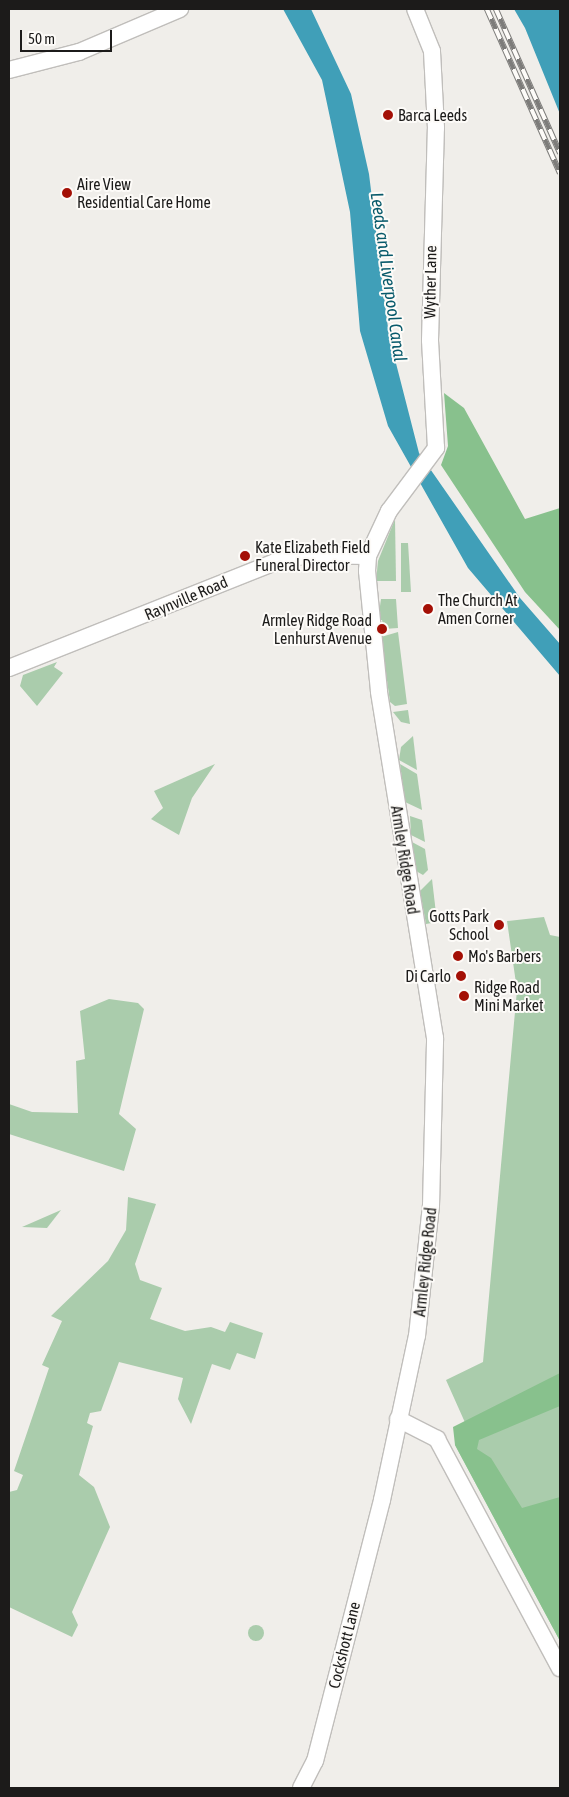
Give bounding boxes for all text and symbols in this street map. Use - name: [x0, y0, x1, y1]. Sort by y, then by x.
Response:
- scale bar: [22, 20, 115, 52]
- text: 50 m: [28, 30, 55, 47]
- place label: Barca Leeds: [398, 105, 467, 125]
- marker: Barca Leeds: [382, 109, 394, 121]
- place label: Aire View Residential Care Home: [77, 174, 211, 212]
- marker: Aire View Residential Care Home: [61, 187, 73, 199]
- water label: Leeds and Liverpool Canal: [365, 191, 411, 363]
- street label: Wyther Lane: [420, 245, 440, 319]
- place label: Kate Elizabeth Field Funeral Director: [255, 537, 370, 575]
- marker: Kate Elizabeth Field Funeral Director: [239, 550, 251, 562]
- street label: Raynville Road: [142, 572, 230, 624]
- place label: The Church At Amen Corner: [438, 590, 518, 628]
- marker: The Church At Amen Corner: [422, 603, 434, 615]
- place label: Armley Ridge Road Lenhurst Avenue: [262, 610, 372, 648]
- marker: Armley Ridge Road Lenhurst Avenue: [376, 623, 388, 635]
- street label: Armley Ridge Road: [387, 804, 423, 916]
- place label: Gotts Park School: [429, 906, 489, 944]
- marker: Gotts Park School: [493, 919, 505, 931]
- place label: Mo's Barbers: [468, 946, 541, 966]
- marker: Mo's Barbers: [452, 950, 464, 962]
- place label: Di Carlo: [405, 966, 451, 986]
- marker: Di Carlo: [455, 970, 467, 982]
- place label: Ridge Road Mini Market: [474, 977, 544, 1015]
- marker: Ridge Road Mini Market: [458, 990, 470, 1002]
- street label: Armley Ridge Road: [410, 1206, 440, 1318]
- street label: Cockshott Lane: [324, 1600, 364, 1690]

